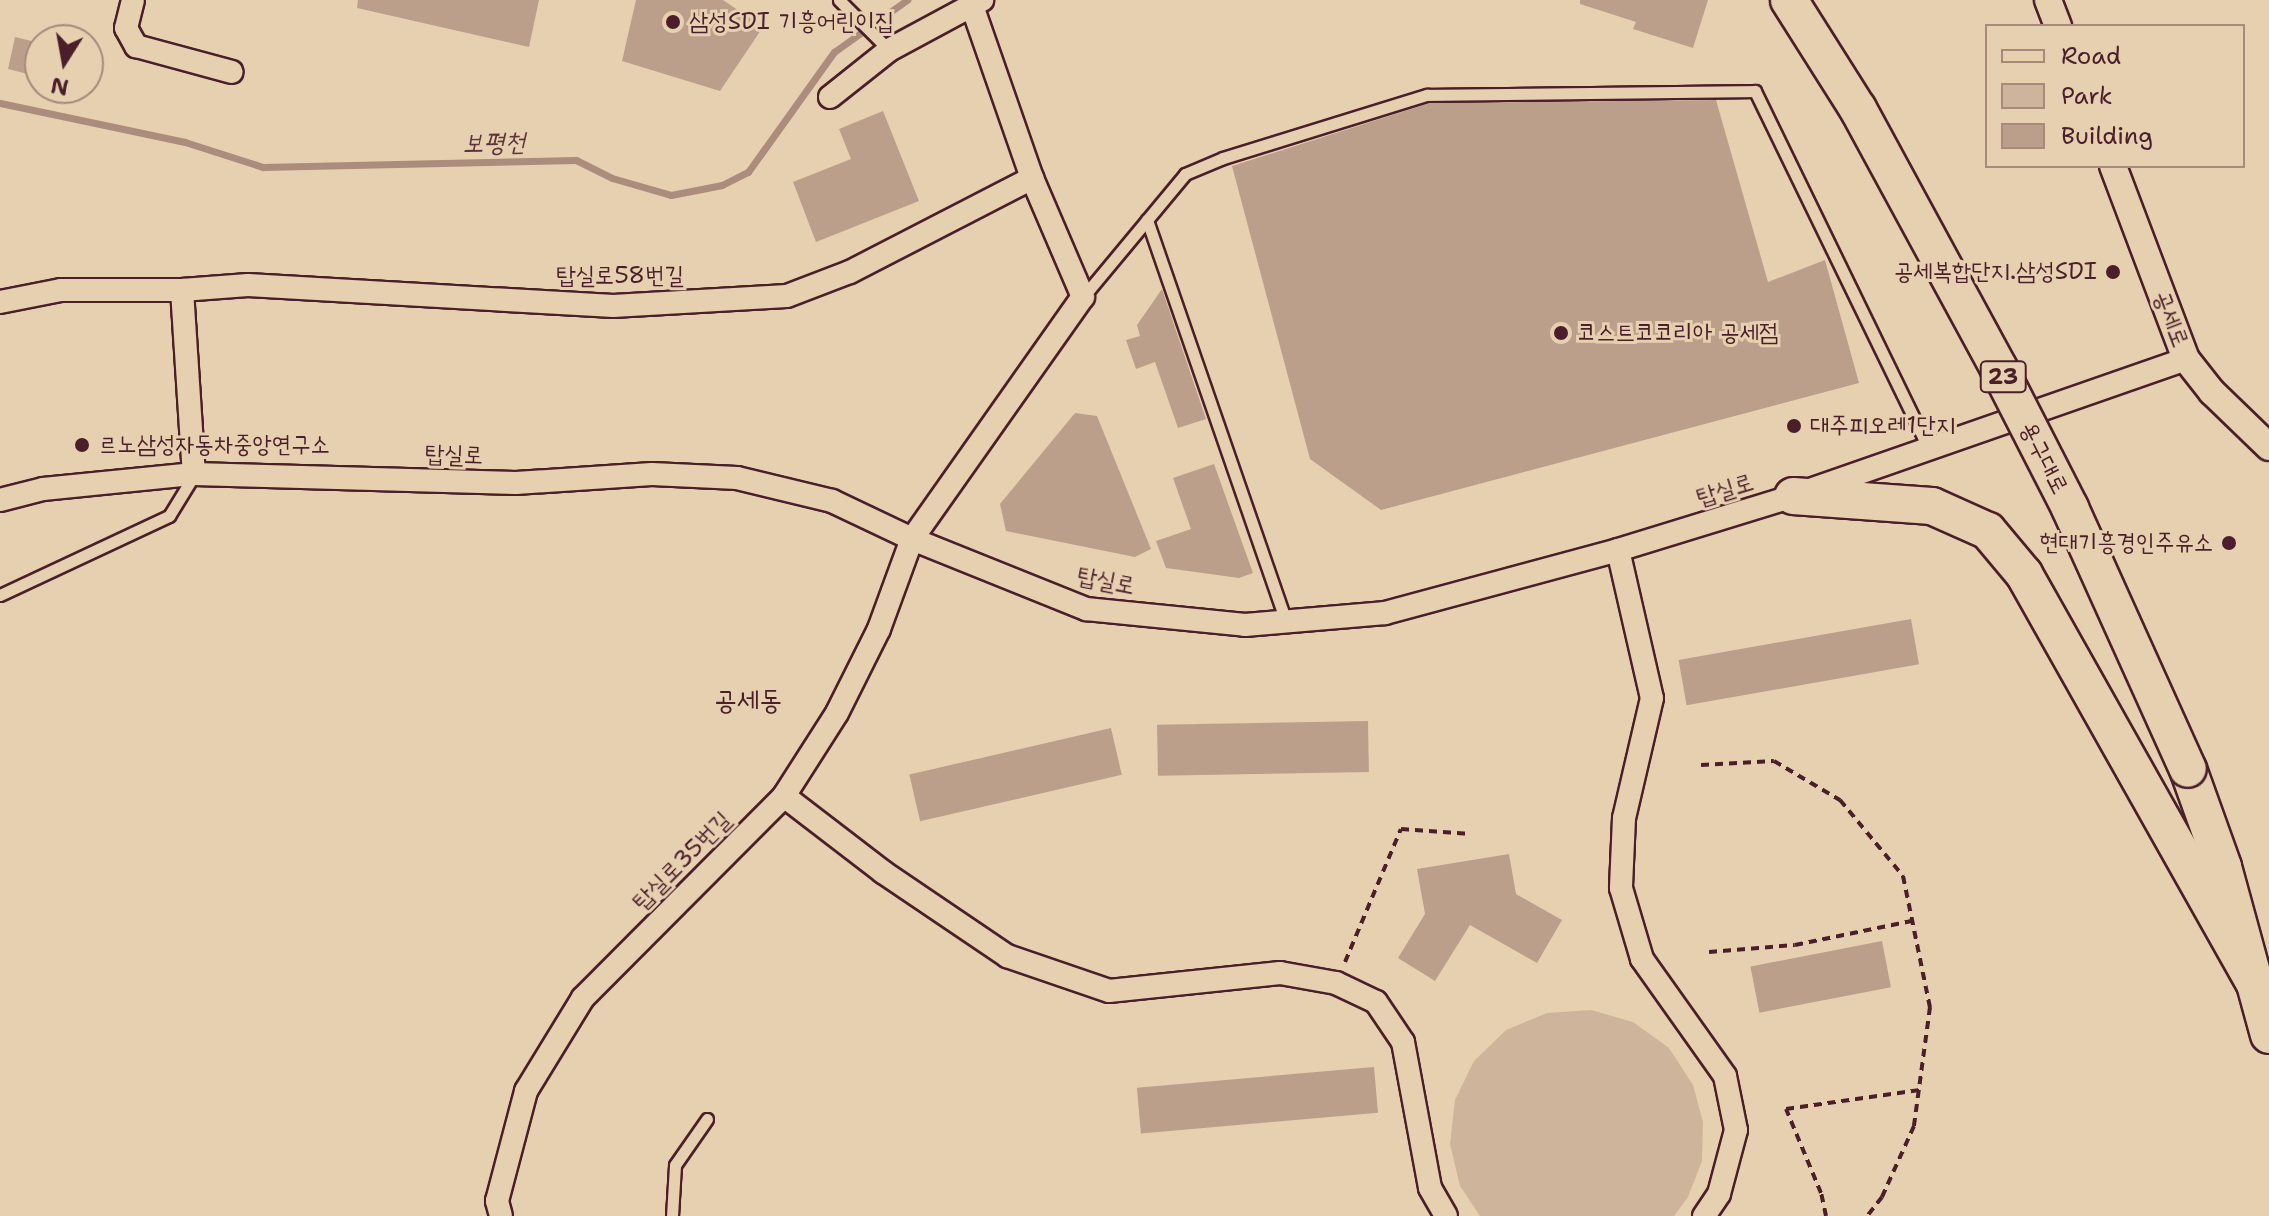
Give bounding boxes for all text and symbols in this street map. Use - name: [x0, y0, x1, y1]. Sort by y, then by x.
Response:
- place label: 삼성SDI 기흥어린이집: [689, 8, 894, 36]
- marker: 삼성SDI 기흥어린이집: [664, 13, 682, 31]
- north arrow: [24, 24, 104, 104]
- legend: [1985, 24, 2245, 168]
- text: Road: [2061, 40, 2121, 72]
- text: N: [48, 70, 71, 102]
- text: Park: [2061, 80, 2113, 112]
- text: Building: [2061, 120, 2153, 152]
- water label: 보평천: [462, 126, 526, 158]
- place label: 공세복합단지.삼성SDI: [1894, 258, 2097, 286]
- street label: 탑실로58번길: [556, 262, 684, 290]
- marker: 공세복합단지.삼성SDI: [2104, 263, 2122, 281]
- street label: 공세로: [2147, 287, 2195, 351]
- place label: 코스트코코리아 공세점: [1577, 319, 1778, 347]
- marker: 코스트코코리아 공세점: [1552, 324, 1570, 342]
- road number: 23: [1979, 359, 2027, 395]
- place label: 대주피오레1단지: [1810, 412, 1955, 440]
- marker: 대주피오레1단지: [1785, 417, 1803, 435]
- street label: 용구대로: [2014, 417, 2074, 499]
- place label: 르노삼성자동차중앙연구소: [98, 431, 330, 459]
- marker: 르노삼성자동차중앙연구소: [73, 436, 91, 454]
- street label: 탑실로: [425, 440, 483, 470]
- street label: 탑실로: [1693, 468, 1757, 512]
- place label: 현대기흥경인주유소: [2039, 529, 2213, 557]
- marker: 현대기흥경인주유소: [2220, 534, 2238, 552]
- street label: 탑실로: [1075, 561, 1137, 601]
- district label: 공세동: [714, 682, 782, 716]
- street label: 탑실로35번길: [627, 806, 737, 916]

